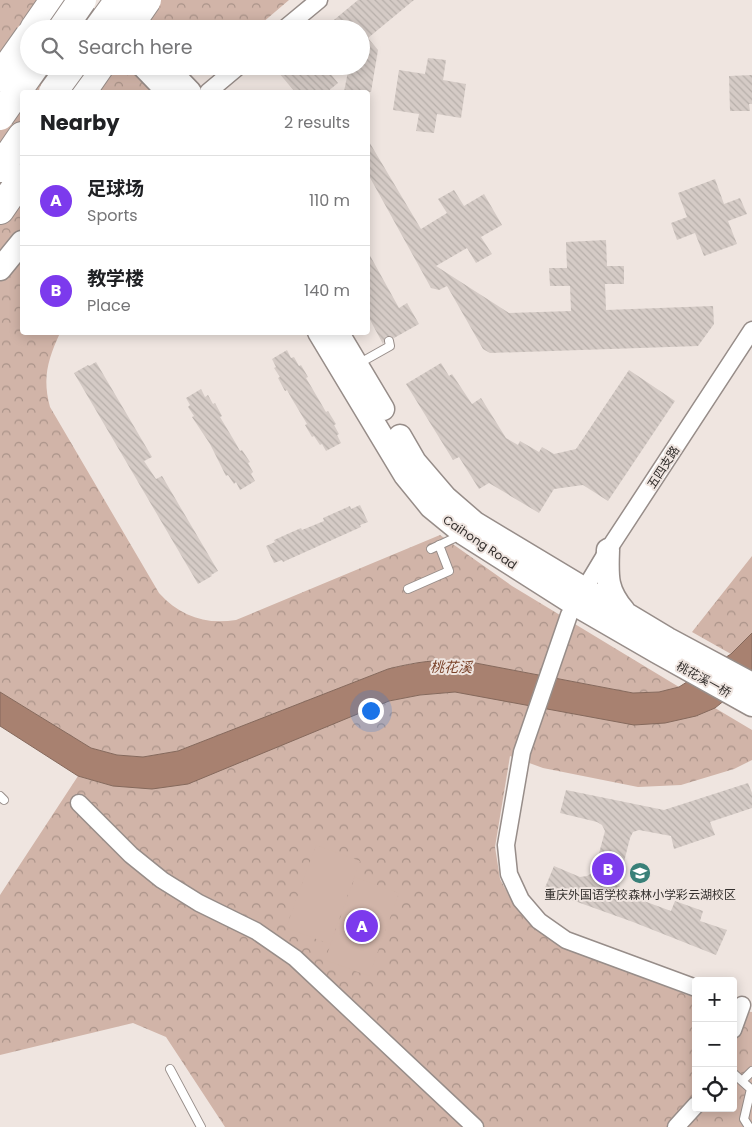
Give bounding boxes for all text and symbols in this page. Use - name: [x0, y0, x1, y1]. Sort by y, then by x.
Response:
- search box: [20, 20, 370, 75]
- icon: search: [38, 34, 66, 62]
- text: Search here: [78, 34, 192, 61]
- text: Nearby: [40, 108, 120, 137]
- text: 2 results: [284, 111, 350, 134]
- text: 足球场: [87, 175, 144, 202]
- text: A: [50, 189, 62, 212]
- text: 110 m: [309, 189, 350, 212]
- text: Sports: [87, 204, 138, 227]
- text: 教学楼: [87, 265, 144, 292]
- text: B: [51, 279, 61, 302]
- text: 140 m: [304, 279, 350, 302]
- text: Place: [87, 294, 131, 317]
- street label: 五四支路: [643, 442, 683, 492]
- street label: Caihong Road: [440, 511, 520, 573]
- water label: 桃花溪: [430, 657, 474, 677]
- street label: 桃花溪一桥: [674, 657, 734, 701]
- your location: [358, 698, 384, 724]
- pin: B: [592, 850, 624, 888]
- school or university icon: 重庆外国语学校森林小学彩云湖校区: [628, 861, 652, 885]
- place label: 重庆外国语学校森林小学彩云湖校区: [544, 886, 736, 903]
- pin: A: [346, 907, 378, 945]
- map controls: [692, 977, 737, 1112]
- button: +: [692, 977, 737, 1022]
- button: −: [692, 1022, 737, 1067]
- button: locate: [692, 1067, 737, 1112]

